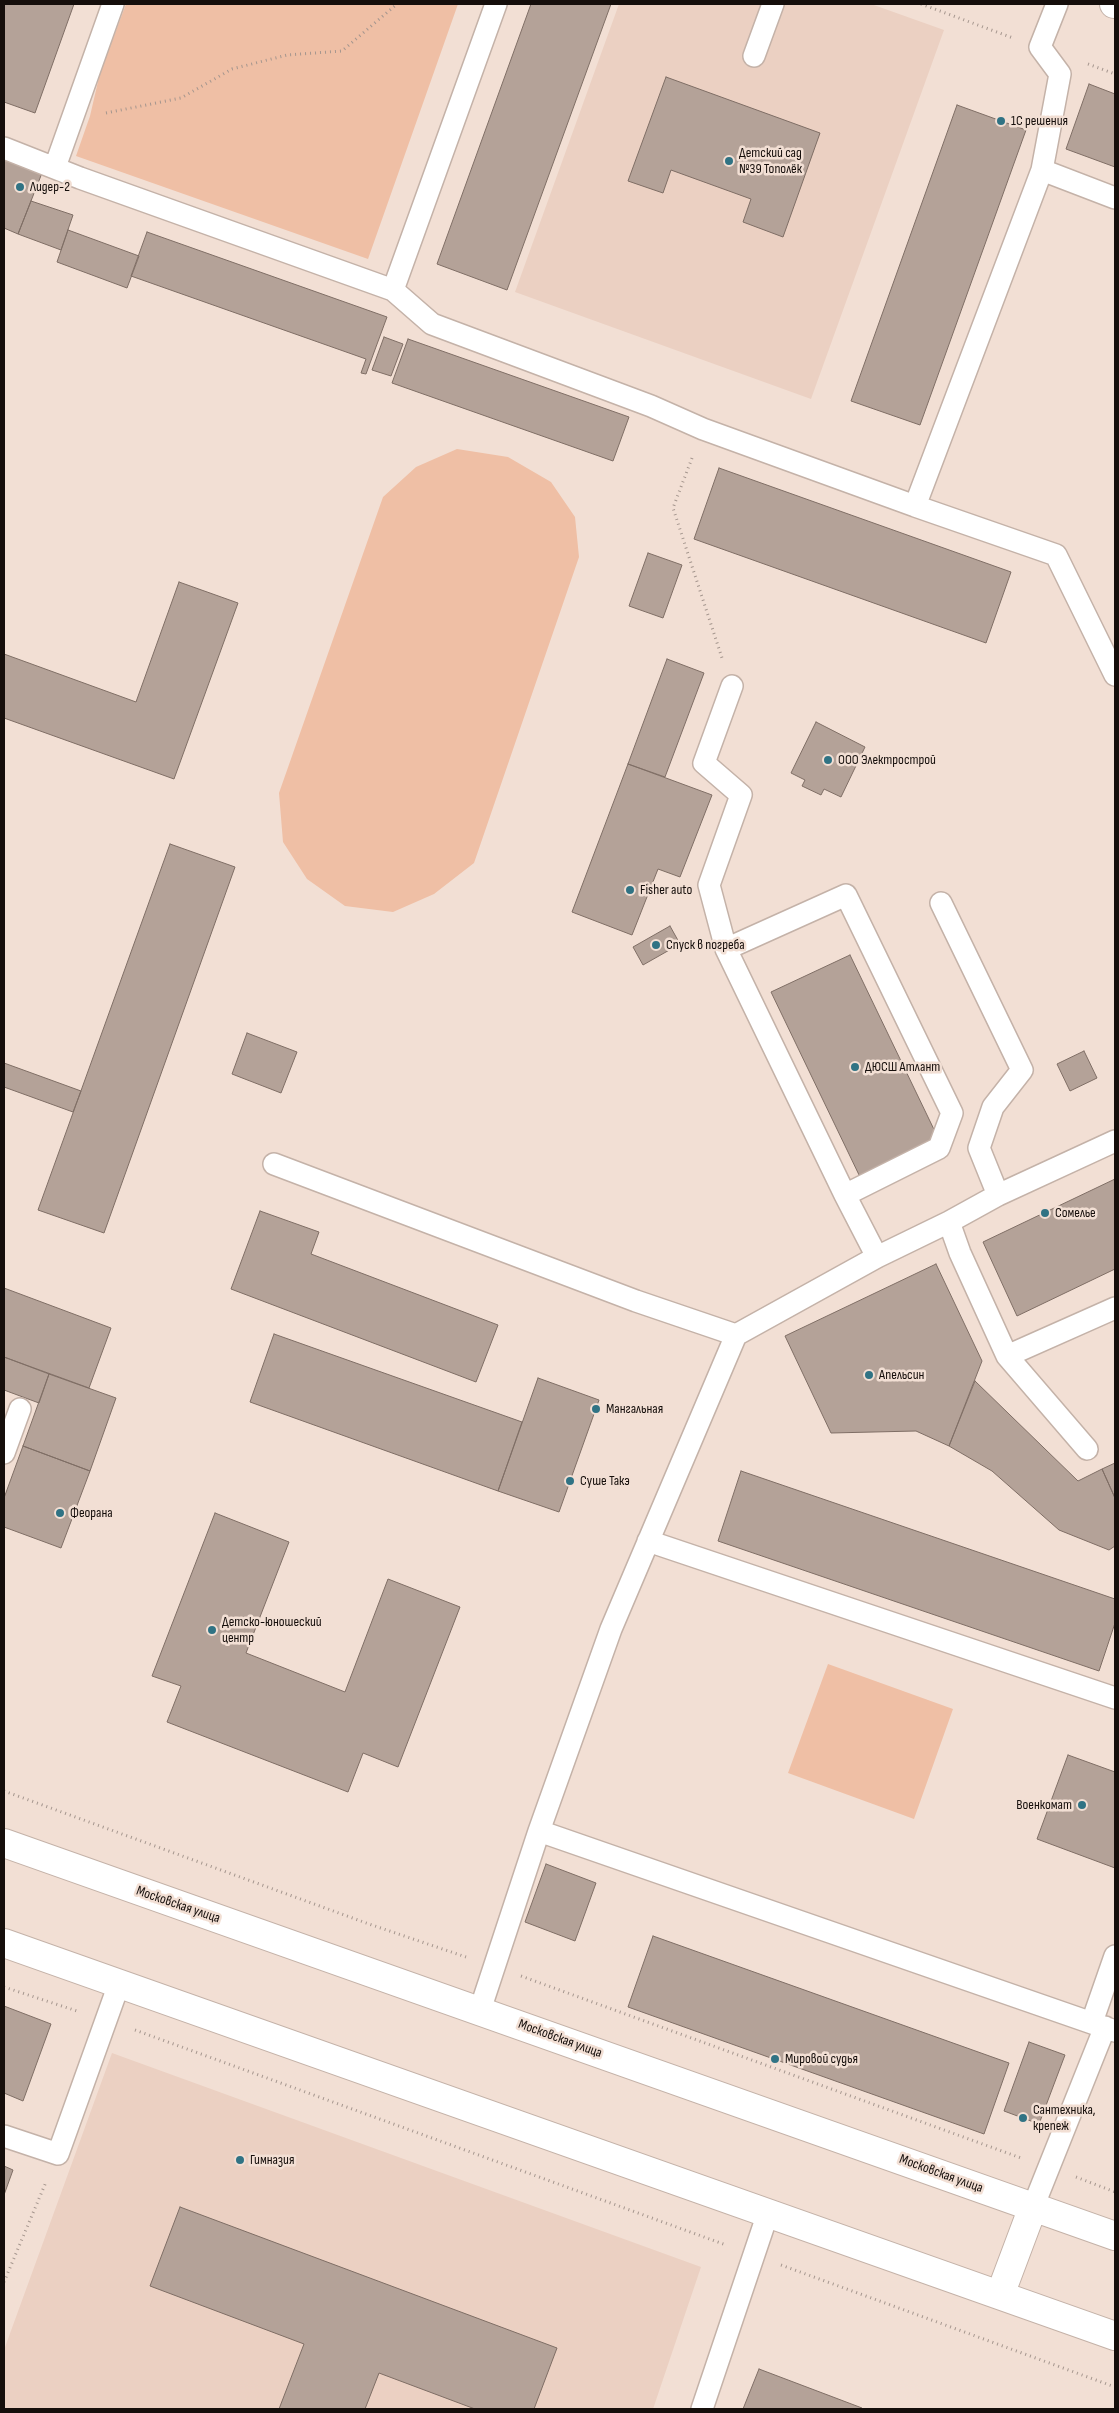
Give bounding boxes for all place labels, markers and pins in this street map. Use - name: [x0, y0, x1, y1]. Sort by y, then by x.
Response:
- place label: 1С решения: [1011, 113, 1068, 129]
- marker: 1С решения: [995, 115, 1007, 127]
- place label: Детский сад №39 Тополёк: [739, 145, 802, 178]
- marker: Детский сад №39 Тополёк: [723, 155, 735, 167]
- place label: Лидер-2: [30, 179, 70, 195]
- marker: Лидер-2: [14, 181, 26, 193]
- place label: ООО Электрострой: [838, 752, 936, 768]
- marker: ООО Электрострой: [822, 754, 834, 766]
- place label: Fisher auto: [640, 882, 692, 898]
- marker: Fisher auto: [624, 884, 636, 896]
- place label: Спуск в погреба: [666, 937, 745, 953]
- marker: Спуск в погреба: [650, 939, 662, 951]
- place label: ДЮСШ Атлант: [865, 1059, 940, 1075]
- marker: ДЮСШ Атлант: [849, 1061, 861, 1073]
- place label: Сомелье: [1055, 1205, 1096, 1221]
- marker: Сомелье: [1039, 1207, 1051, 1219]
- place label: Апельсин: [879, 1367, 924, 1383]
- marker: Апельсин: [863, 1369, 875, 1381]
- place label: Мангальная: [606, 1401, 663, 1417]
- marker: Мангальная: [590, 1403, 602, 1415]
- place label: Суше Такэ: [580, 1473, 630, 1489]
- marker: Суше Такэ: [564, 1475, 576, 1487]
- place label: Феорана: [70, 1505, 113, 1521]
- marker: Феорана: [54, 1507, 66, 1519]
- place label: Детско-юношеский центр: [222, 1614, 322, 1646]
- marker: Детско-юношеский центр: [206, 1624, 218, 1636]
- place label: Военкомат: [1016, 1797, 1072, 1813]
- marker: Военкомат: [1076, 1799, 1088, 1811]
- place label: Мировой судья: [785, 2051, 858, 2067]
- marker: Мировой судья: [769, 2053, 781, 2065]
- place label: Сантехника, крепеж: [1033, 2102, 1096, 2134]
- marker: Сантехника, крепеж: [1017, 2112, 1029, 2124]
- place label: Гимназия: [250, 2152, 294, 2168]
- marker: Гимназия: [234, 2154, 246, 2166]

